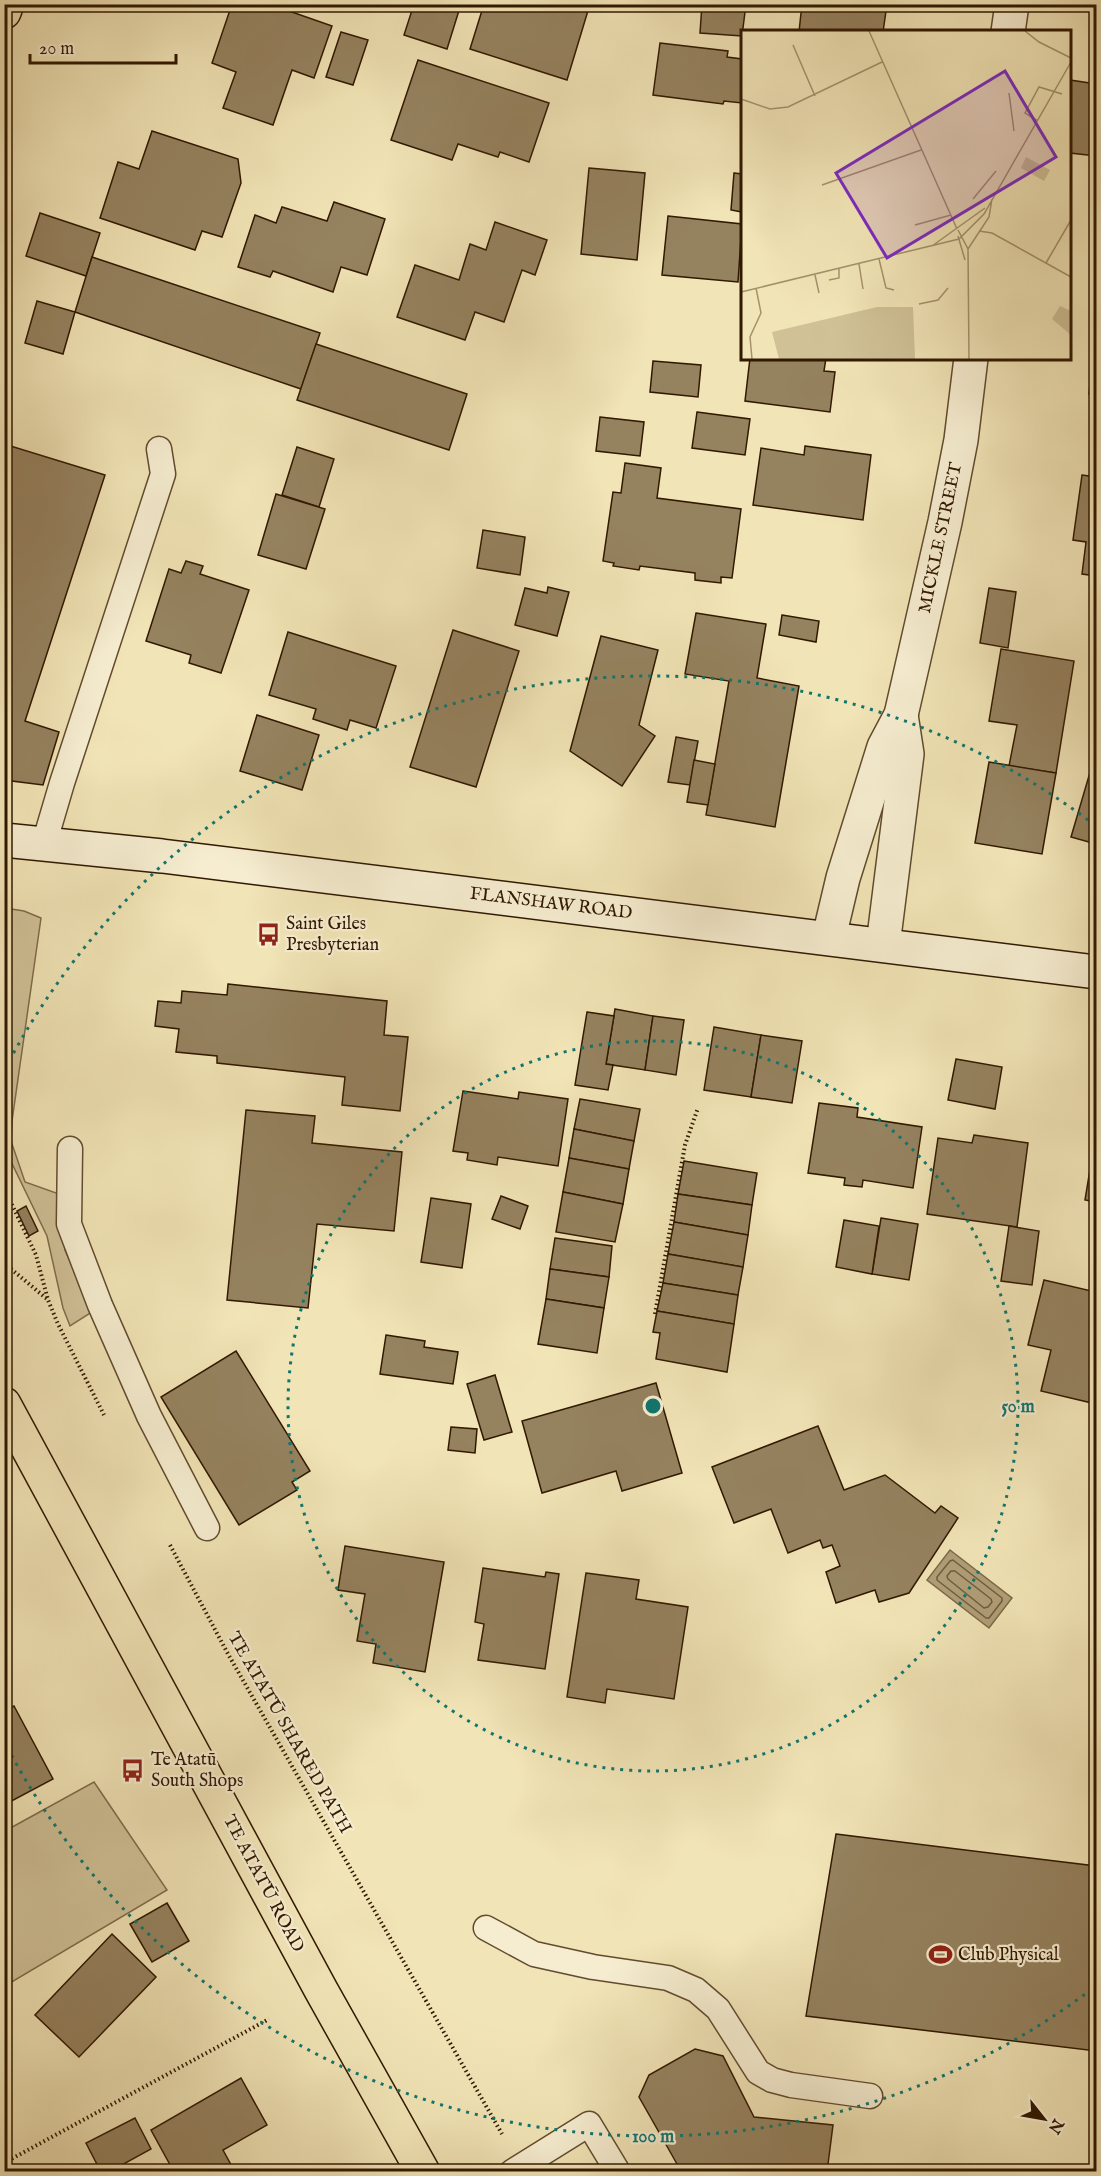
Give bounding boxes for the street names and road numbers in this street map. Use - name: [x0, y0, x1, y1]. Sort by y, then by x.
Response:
- street label: MICKLE STREET: [914, 460, 968, 616]
- street label: FLANSHAW ROAD: [469, 883, 633, 925]
- street label: TE ATATŪ SHARED PATH: [222, 1628, 356, 1838]
- street label: TE ATATŪ ROAD: [217, 1811, 309, 1957]

